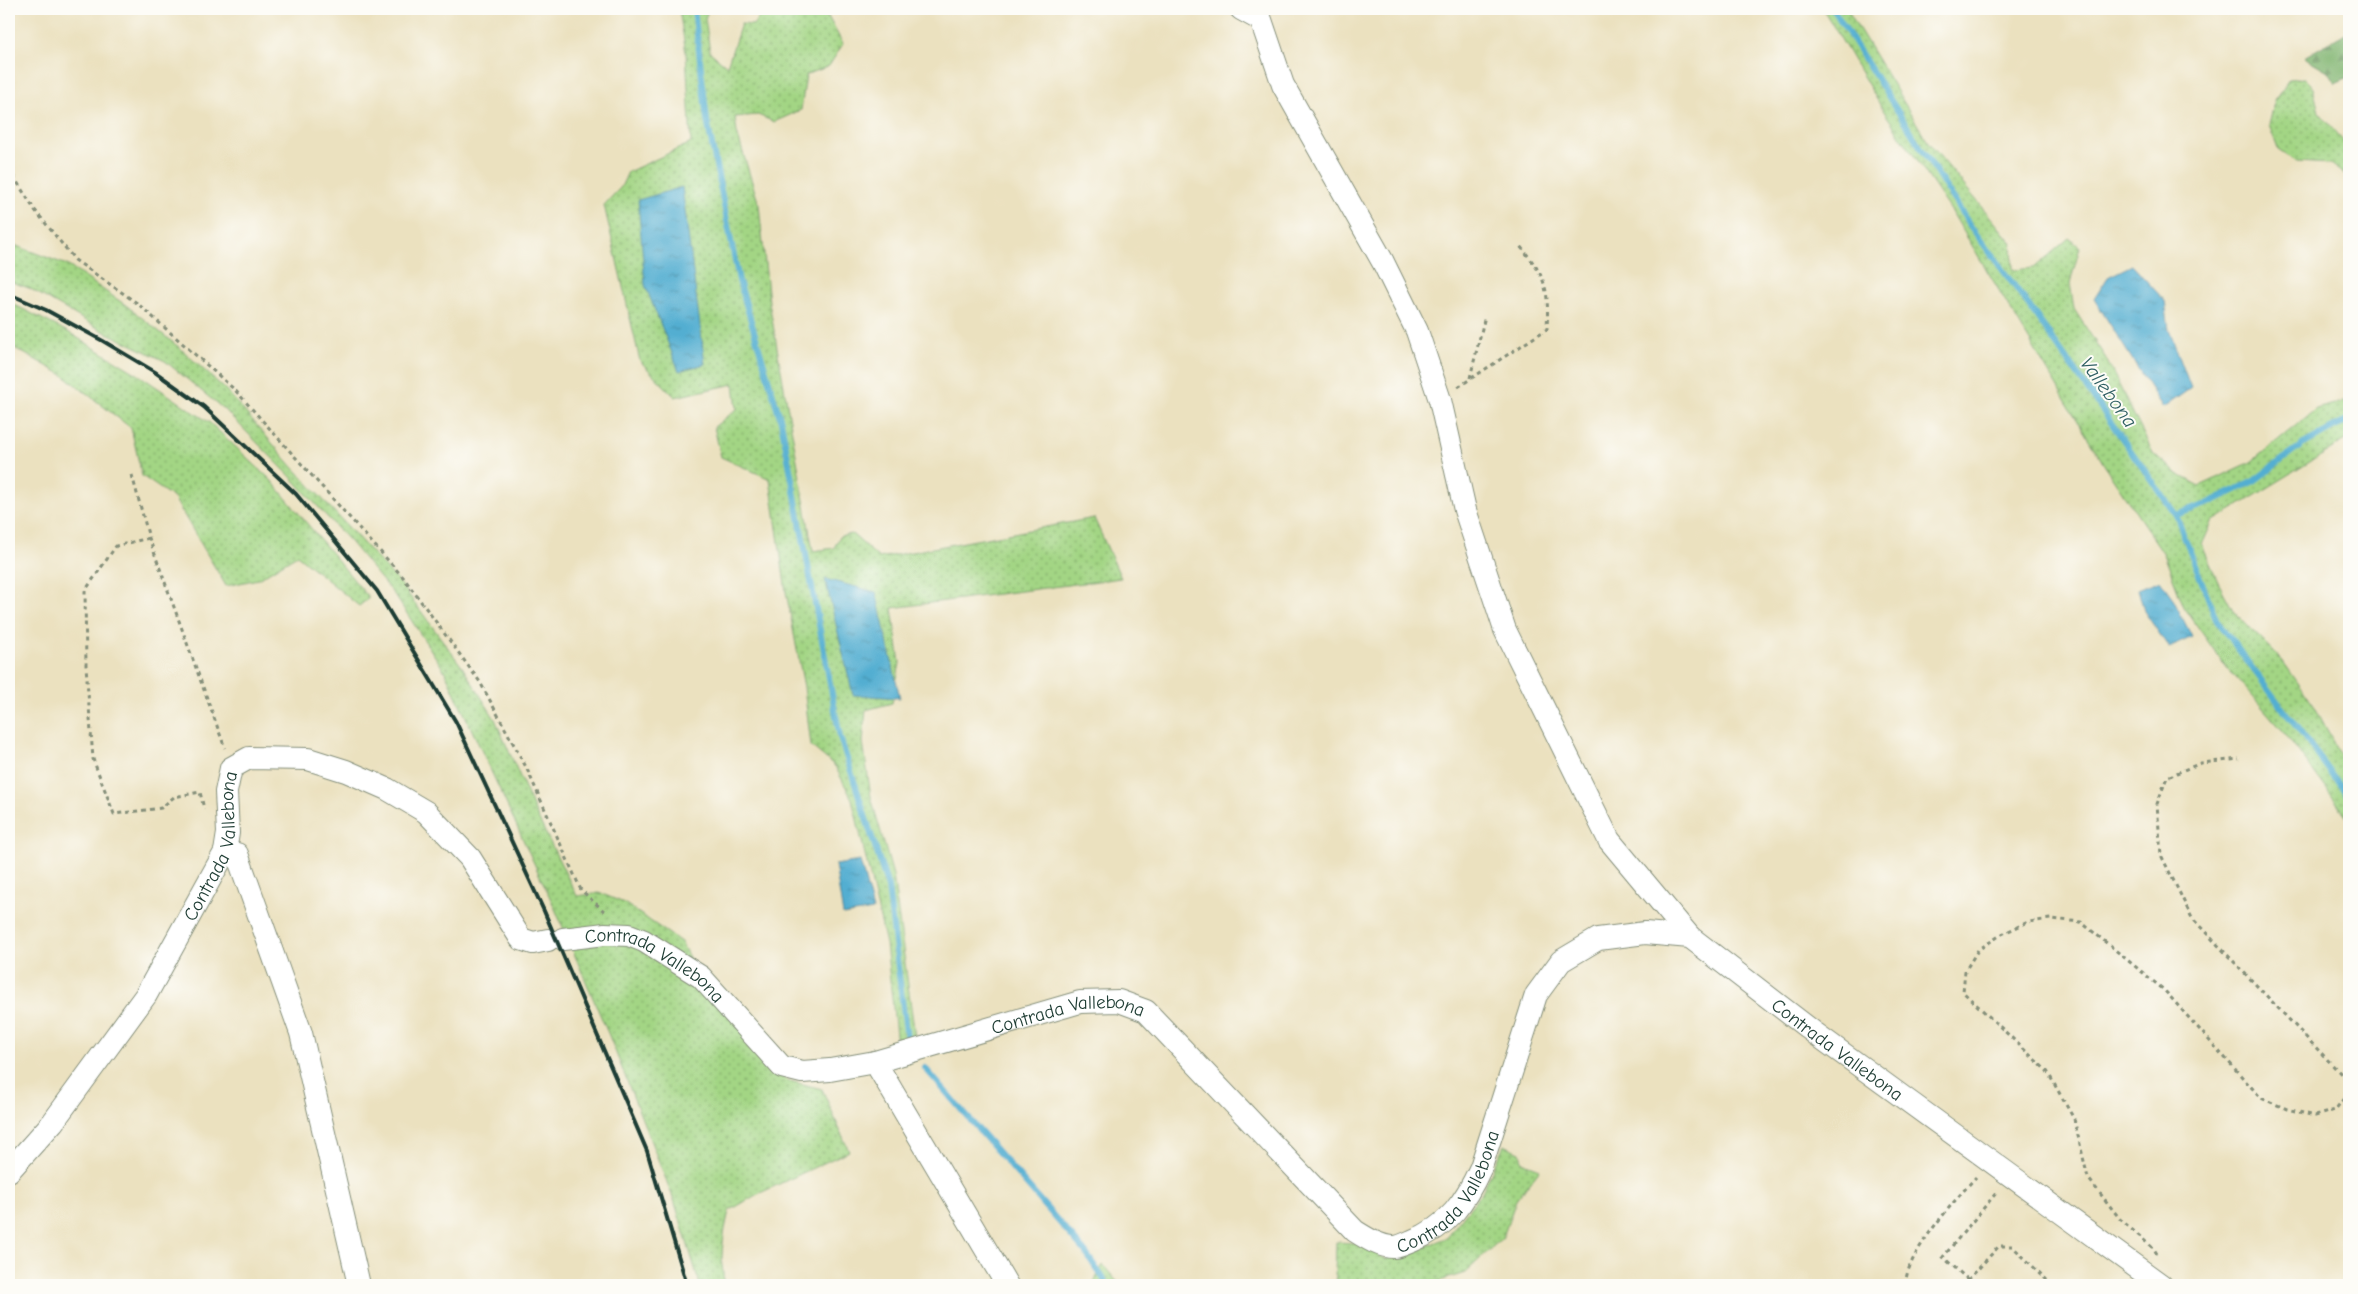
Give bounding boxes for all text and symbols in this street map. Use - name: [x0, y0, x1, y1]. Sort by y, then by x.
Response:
- water label: Vallebona: [2075, 353, 2142, 432]
- street label: Contrada Vallebona: [179, 769, 242, 925]
- street label: Contrada Vallebona: [584, 924, 729, 1008]
- street label: Contrada Vallebona: [989, 991, 1148, 1039]
- street label: Contrada Vallebona: [1767, 994, 1907, 1106]
- street label: Contrada Vallebona: [1393, 1128, 1504, 1258]

